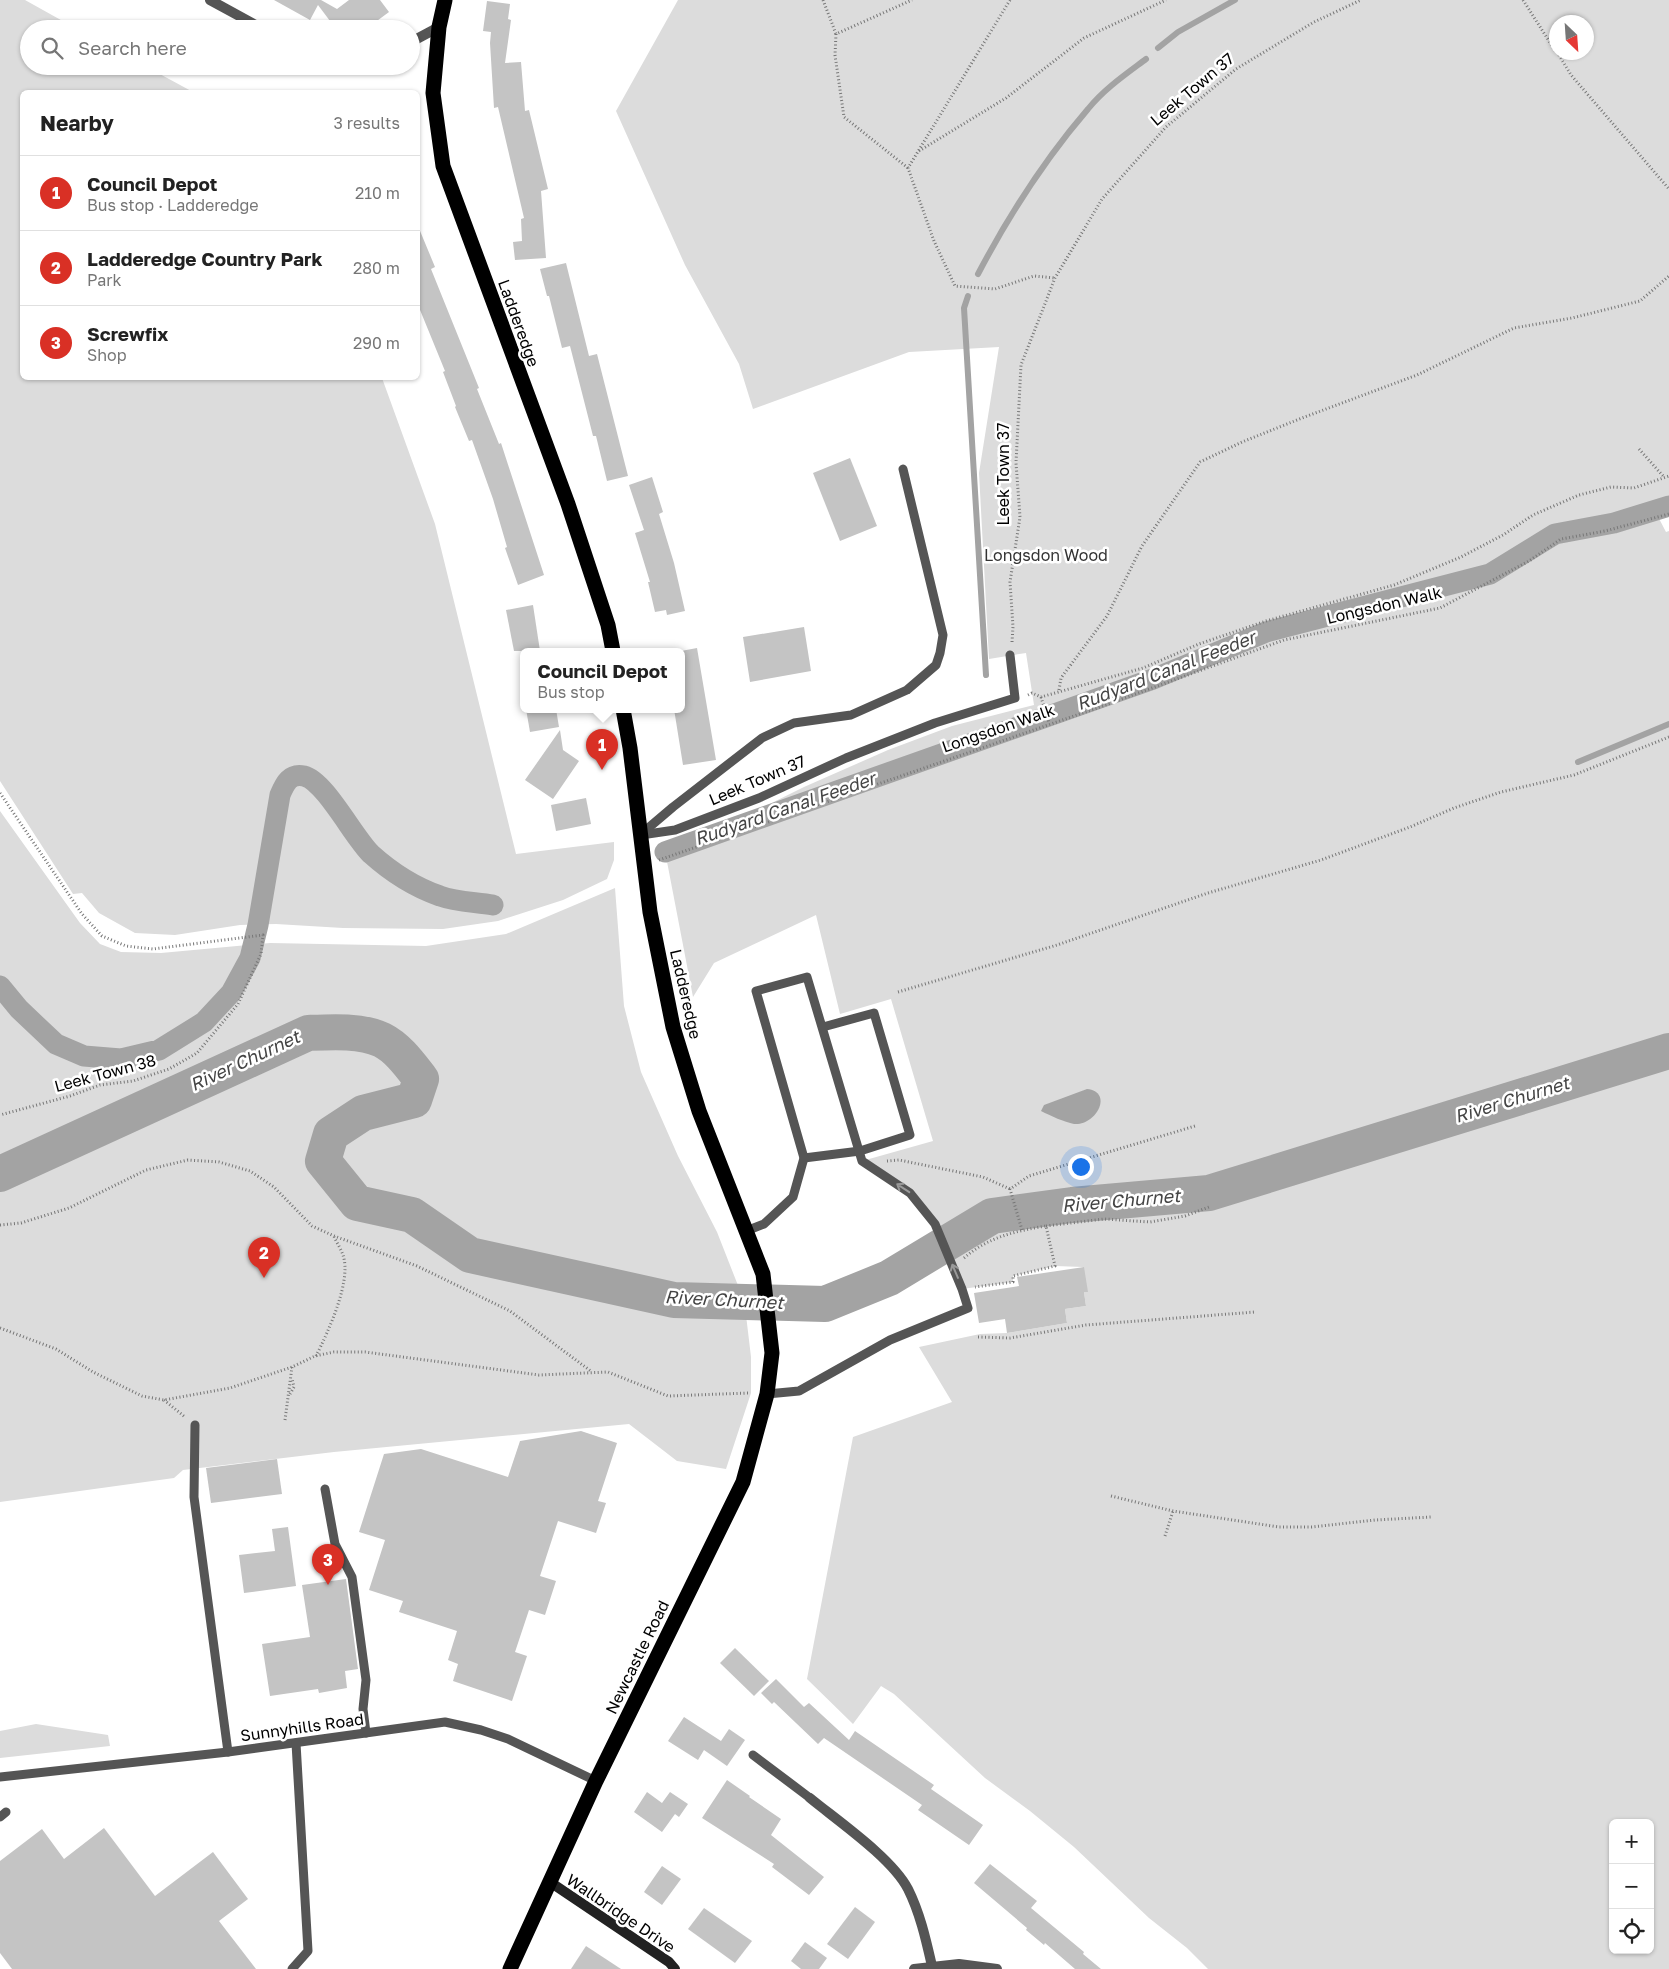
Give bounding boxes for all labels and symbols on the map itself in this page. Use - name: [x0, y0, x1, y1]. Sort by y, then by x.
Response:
- north arrow: [1549, 15, 1594, 60]
- street label: Leek Town 37: [1146, 48, 1238, 130]
- street label: Ladderedge: [494, 277, 544, 369]
- street label: Leek Town 37: [993, 422, 1013, 526]
- park label: Longsdon Wood: [984, 545, 1108, 565]
- street label: Longsdon Walk: [1324, 582, 1444, 628]
- water label: Rudyard Canal Feeder: [1073, 625, 1261, 714]
- street label: Longsdon Walk: [939, 699, 1057, 757]
- pin: 1: [586, 729, 618, 770]
- street label: Leek Town 37: [706, 751, 808, 809]
- water label: Rudyard Canal Feeder: [691, 766, 881, 849]
- street label: Ladderedge: [666, 947, 706, 1041]
- water label: River Churnet: [186, 1024, 305, 1095]
- street label: Leek Town 38: [52, 1050, 158, 1096]
- water label: River Churnet: [1452, 1071, 1573, 1127]
- your location: [1068, 1154, 1094, 1180]
- one-way arrow: [896, 1183, 910, 1193]
- water label: River Churnet: [1061, 1184, 1183, 1216]
- pin: 2: [248, 1237, 280, 1278]
- one-way arrow: [950, 1264, 959, 1279]
- water label: River Churnet: [664, 1285, 786, 1313]
- pin: 3: [312, 1544, 344, 1585]
- street label: Newcastle Road: [601, 1597, 673, 1717]
- street label: Sunnyhills Road: [239, 1708, 365, 1746]
- street label: Wallbridge Drive: [563, 1869, 679, 1957]

